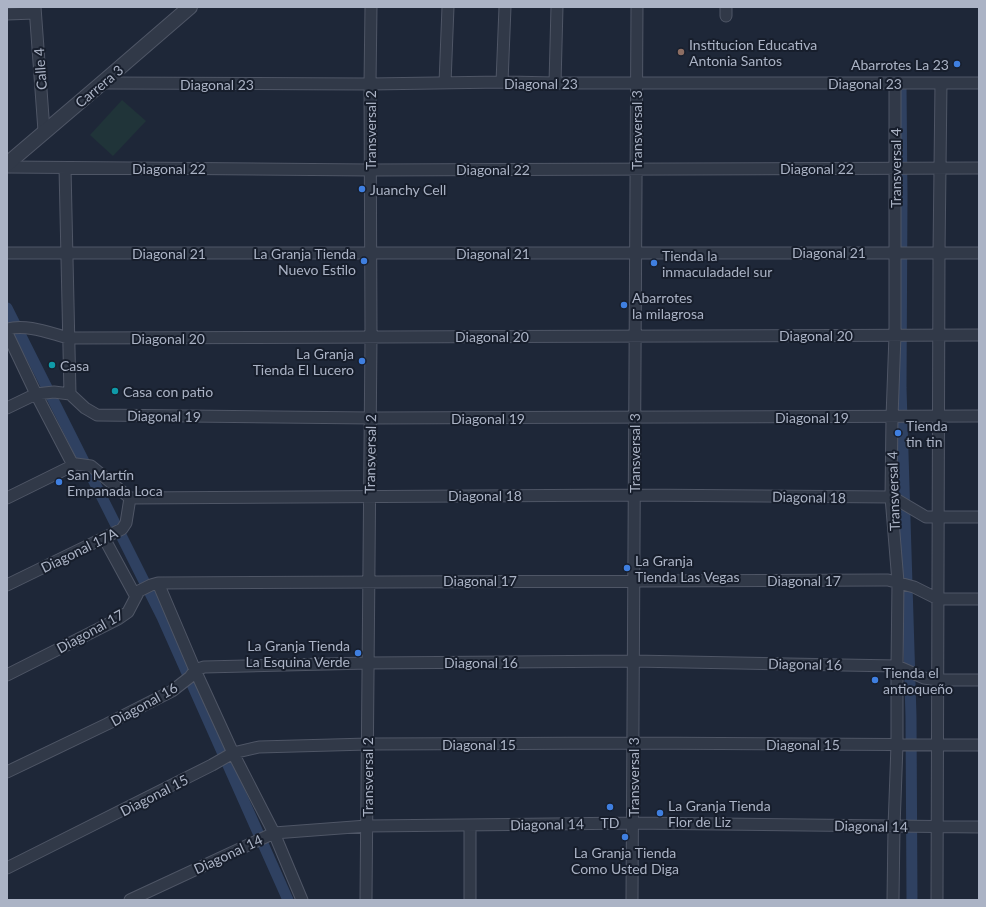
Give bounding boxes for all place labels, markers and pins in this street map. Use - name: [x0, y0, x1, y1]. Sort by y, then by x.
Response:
- place label: Institucion Educativa Antonia Santos: [689, 36, 817, 69]
- marker: Institucion Educativa Antonia Santos: [676, 47, 686, 57]
- place label: Abarrotes La 23: [851, 56, 949, 73]
- marker: Abarrotes La 23: [952, 59, 962, 69]
- place label: Juanchy Cell: [370, 181, 446, 198]
- marker: Juanchy Cell: [357, 184, 367, 194]
- place label: La Granja Tienda Nuevo Estilo: [253, 245, 356, 278]
- place label: Tienda la inmaculadadel sur: [662, 247, 772, 280]
- marker: La Granja Tienda Nuevo Estilo: [359, 256, 369, 266]
- marker: Tienda la inmaculadadel sur: [649, 258, 659, 268]
- place label: Abarrotes la milagrosa: [632, 289, 704, 322]
- marker: Abarrotes la milagrosa: [619, 300, 629, 310]
- place label: La Granja Tienda El Lucero: [253, 345, 354, 378]
- marker: La Granja Tienda El Lucero: [357, 356, 367, 366]
- place label: Casa: [60, 357, 89, 374]
- marker: Casa: [47, 360, 57, 370]
- place label: Casa con patio: [123, 383, 213, 400]
- marker: Casa con patio: [110, 386, 120, 396]
- place label: Tienda tin tin: [906, 417, 948, 450]
- marker: Tienda tin tin: [893, 428, 903, 438]
- place label: San Martín Empanada Loca: [67, 466, 163, 499]
- marker: San Martín Empanada Loca: [54, 477, 64, 487]
- place label: La Granja Tienda Las Vegas: [635, 552, 740, 585]
- marker: La Granja Tienda Las Vegas: [622, 563, 632, 573]
- place label: La Granja Tienda La Esquina Verde: [246, 637, 350, 670]
- marker: La Granja Tienda La Esquina Verde: [353, 648, 363, 658]
- place label: Tienda el antioqueño: [883, 664, 953, 697]
- marker: Tienda el antioqueño: [870, 675, 880, 685]
- place label: La Granja Tienda Flor de Liz: [668, 797, 771, 830]
- marker: TD: [605, 802, 615, 812]
- marker: La Granja Tienda Flor de Liz: [655, 808, 665, 818]
- place label: TD: [601, 814, 619, 831]
- marker: La Granja Tienda Como Usted Diga: [620, 832, 630, 842]
- place label: La Granja Tienda Como Usted Diga: [571, 844, 679, 877]

